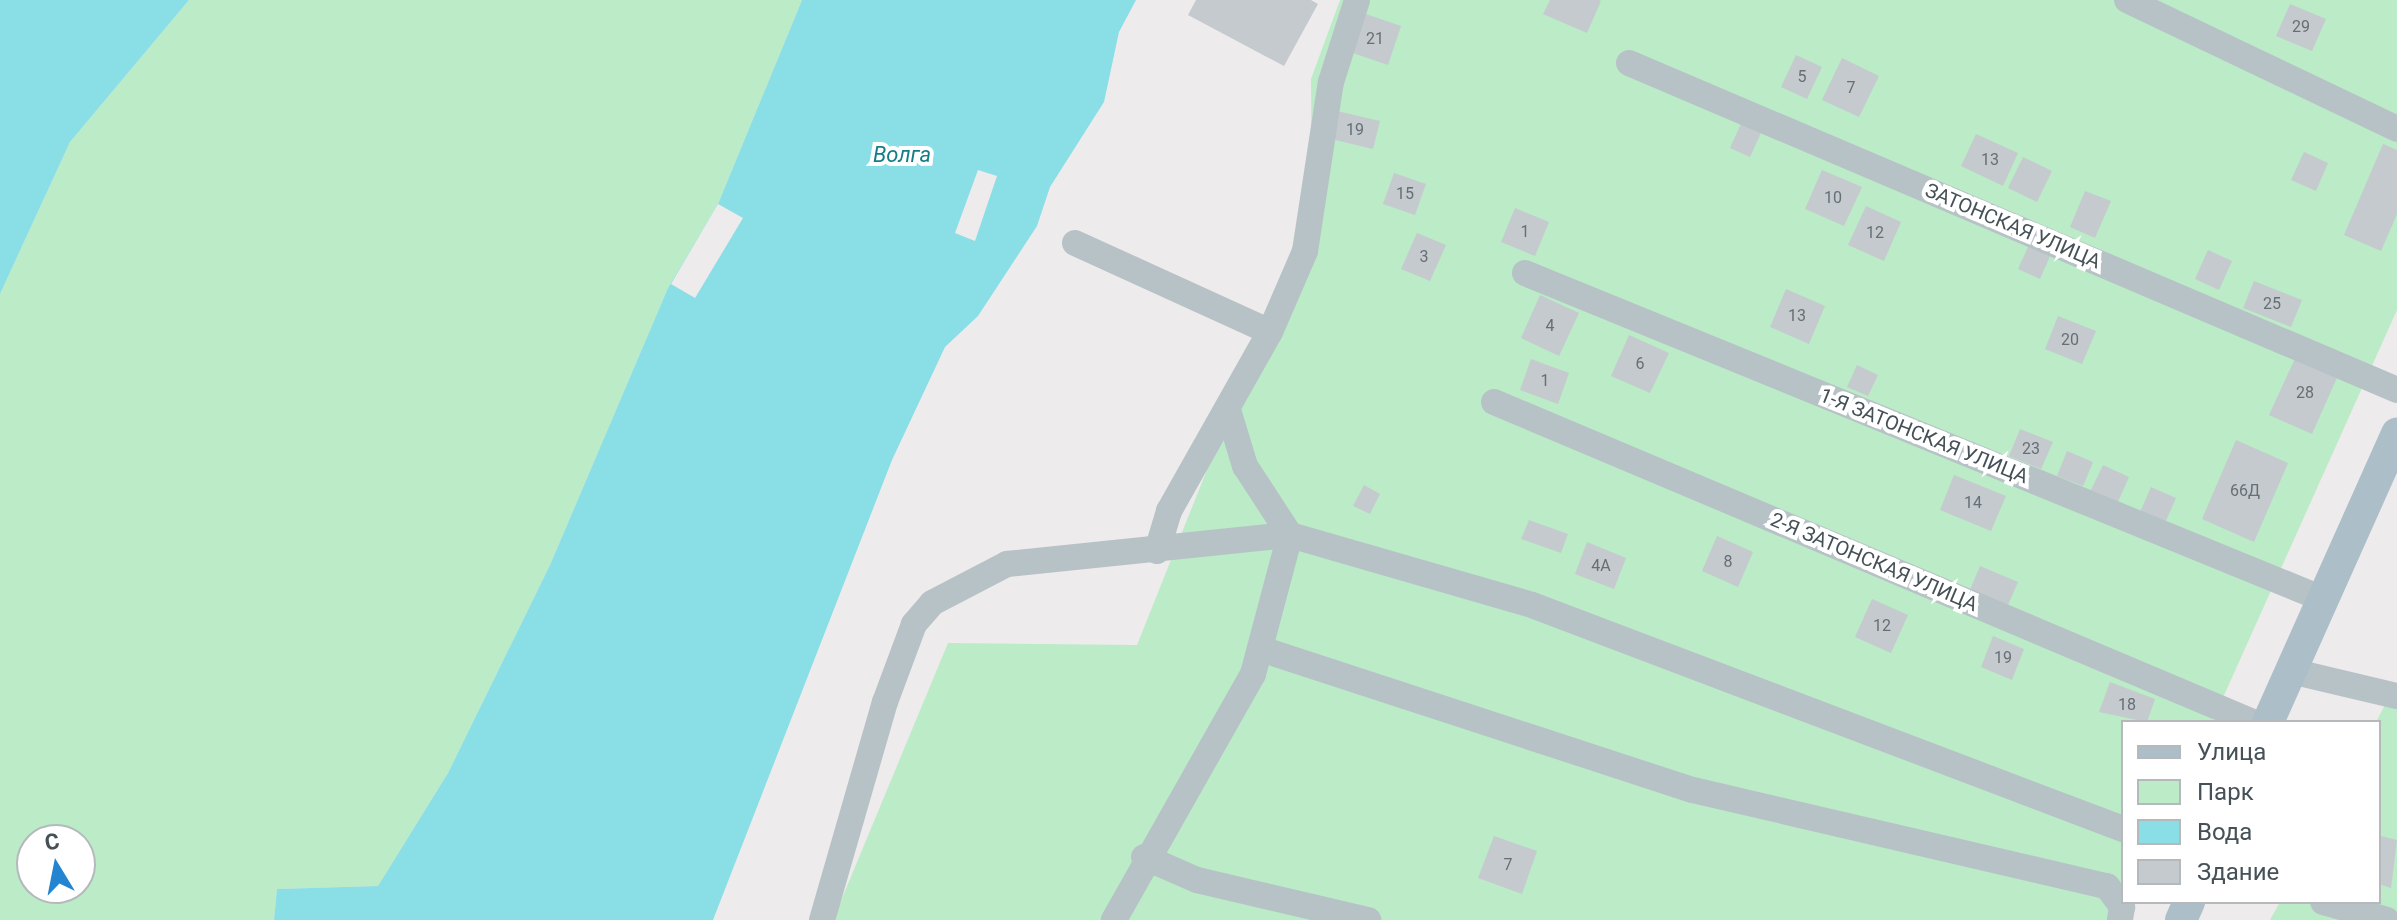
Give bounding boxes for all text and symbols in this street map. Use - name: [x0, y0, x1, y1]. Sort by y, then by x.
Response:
- house number: 29: [2292, 17, 2310, 37]
- house number: 21: [1366, 29, 1384, 49]
- house number: 5: [1798, 67, 1806, 87]
- house number: 7: [1847, 78, 1855, 98]
- house number: 19: [1346, 120, 1364, 140]
- water label: Волга: [873, 142, 931, 168]
- house number: 13: [1981, 150, 1999, 170]
- street label: ЗАТОНСКАЯ УЛИЦА: [1922, 178, 2104, 274]
- house number: 15: [1396, 184, 1414, 204]
- house number: 10: [1824, 188, 1842, 208]
- house number: 1: [1521, 222, 1529, 242]
- house number: 12: [1866, 223, 1884, 243]
- house number: 3: [1420, 247, 1428, 267]
- house number: 25: [2263, 294, 2281, 314]
- house number: 13: [1788, 306, 1806, 326]
- house number: 4: [1546, 316, 1554, 336]
- house number: 20: [2061, 330, 2079, 350]
- house number: 6: [1636, 354, 1644, 374]
- house number: 1: [1541, 371, 1549, 391]
- street label: 1-Я ЗАТОНСКАЯ УЛИЦА: [1816, 383, 2032, 489]
- house number: 28: [2296, 383, 2314, 403]
- house number: 23: [2022, 439, 2040, 459]
- house number: 66Д: [2230, 481, 2260, 501]
- house number: 14: [1964, 493, 1982, 513]
- street label: 2-Я ЗАТОНСКАЯ УЛИЦА: [1767, 507, 1981, 617]
- house number: 8: [1724, 552, 1732, 572]
- house number: 4А: [1591, 556, 1611, 576]
- house number: 12: [1873, 616, 1891, 636]
- house number: 19: [1994, 648, 2012, 668]
- house number: 18: [2118, 695, 2136, 715]
- legend: [2121, 720, 2381, 904]
- text: Улица: [2197, 738, 2266, 766]
- text: Парк: [2197, 778, 2254, 806]
- text: Вода: [2197, 818, 2252, 846]
- north arrow: [16, 824, 96, 904]
- text: С: [43, 828, 61, 855]
- house number: 7: [1504, 855, 1512, 875]
- text: Здание: [2197, 858, 2279, 886]

